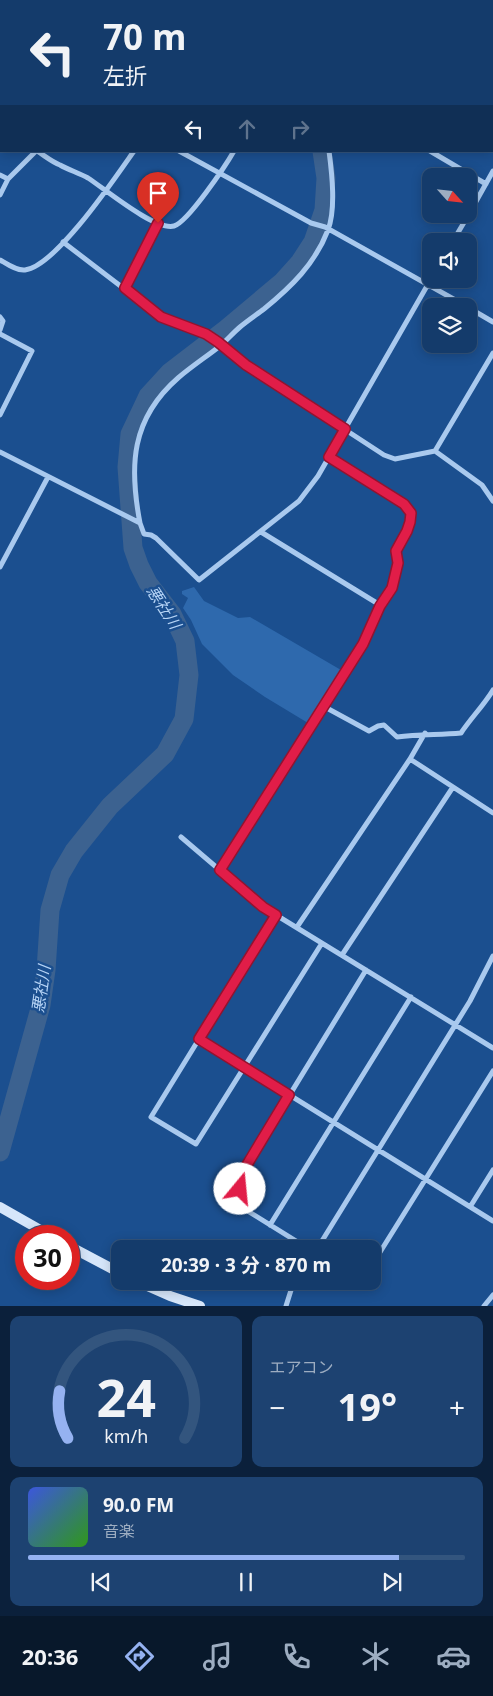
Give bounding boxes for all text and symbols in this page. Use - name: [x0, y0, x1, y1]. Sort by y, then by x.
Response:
- text: 70 m: [103, 13, 186, 60]
- icon: left: [20, 20, 85, 85]
- text: 左折: [103, 60, 147, 90]
- icon: left: [180, 115, 208, 143]
- icon: ahead: [233, 115, 261, 143]
- icon: right: [286, 115, 314, 143]
- north arrow: [422, 168, 478, 222]
- map controls: [422, 168, 477, 353]
- pin: [137, 172, 179, 223]
- icon: arrive: [144, 179, 172, 207]
- button: sound: [422, 233, 477, 288]
- button: layers: [422, 298, 477, 353]
- water label: 悪社川: [142, 581, 187, 635]
- water label: 悪社川: [27, 962, 56, 1014]
- position arrow: [213, 1162, 265, 1214]
- speed limit sign: 30: [15, 1225, 80, 1290]
- text: 20:39 · 3 分 · 870 m: [161, 1252, 331, 1278]
- text: エアコン: [270, 1356, 334, 1378]
- text: 24: [96, 1361, 156, 1432]
- text: 19°: [337, 1380, 397, 1432]
- text: −: [270, 1388, 286, 1426]
- text: +: [449, 1388, 465, 1426]
- text: km/h: [104, 1424, 148, 1448]
- text: 90.0 FM: [103, 1492, 174, 1518]
- text: 音楽: [103, 1520, 135, 1542]
- icon: previous: [87, 1568, 115, 1596]
- icon: pause: [232, 1568, 260, 1596]
- icon: next: [378, 1568, 406, 1596]
- icon: directions: [122, 1639, 157, 1674]
- icon: music: [200, 1639, 235, 1674]
- icon: phone: [279, 1639, 314, 1674]
- icon: climate: [358, 1639, 393, 1674]
- icon: car: [436, 1639, 471, 1674]
- text: 20:36: [22, 1641, 78, 1671]

